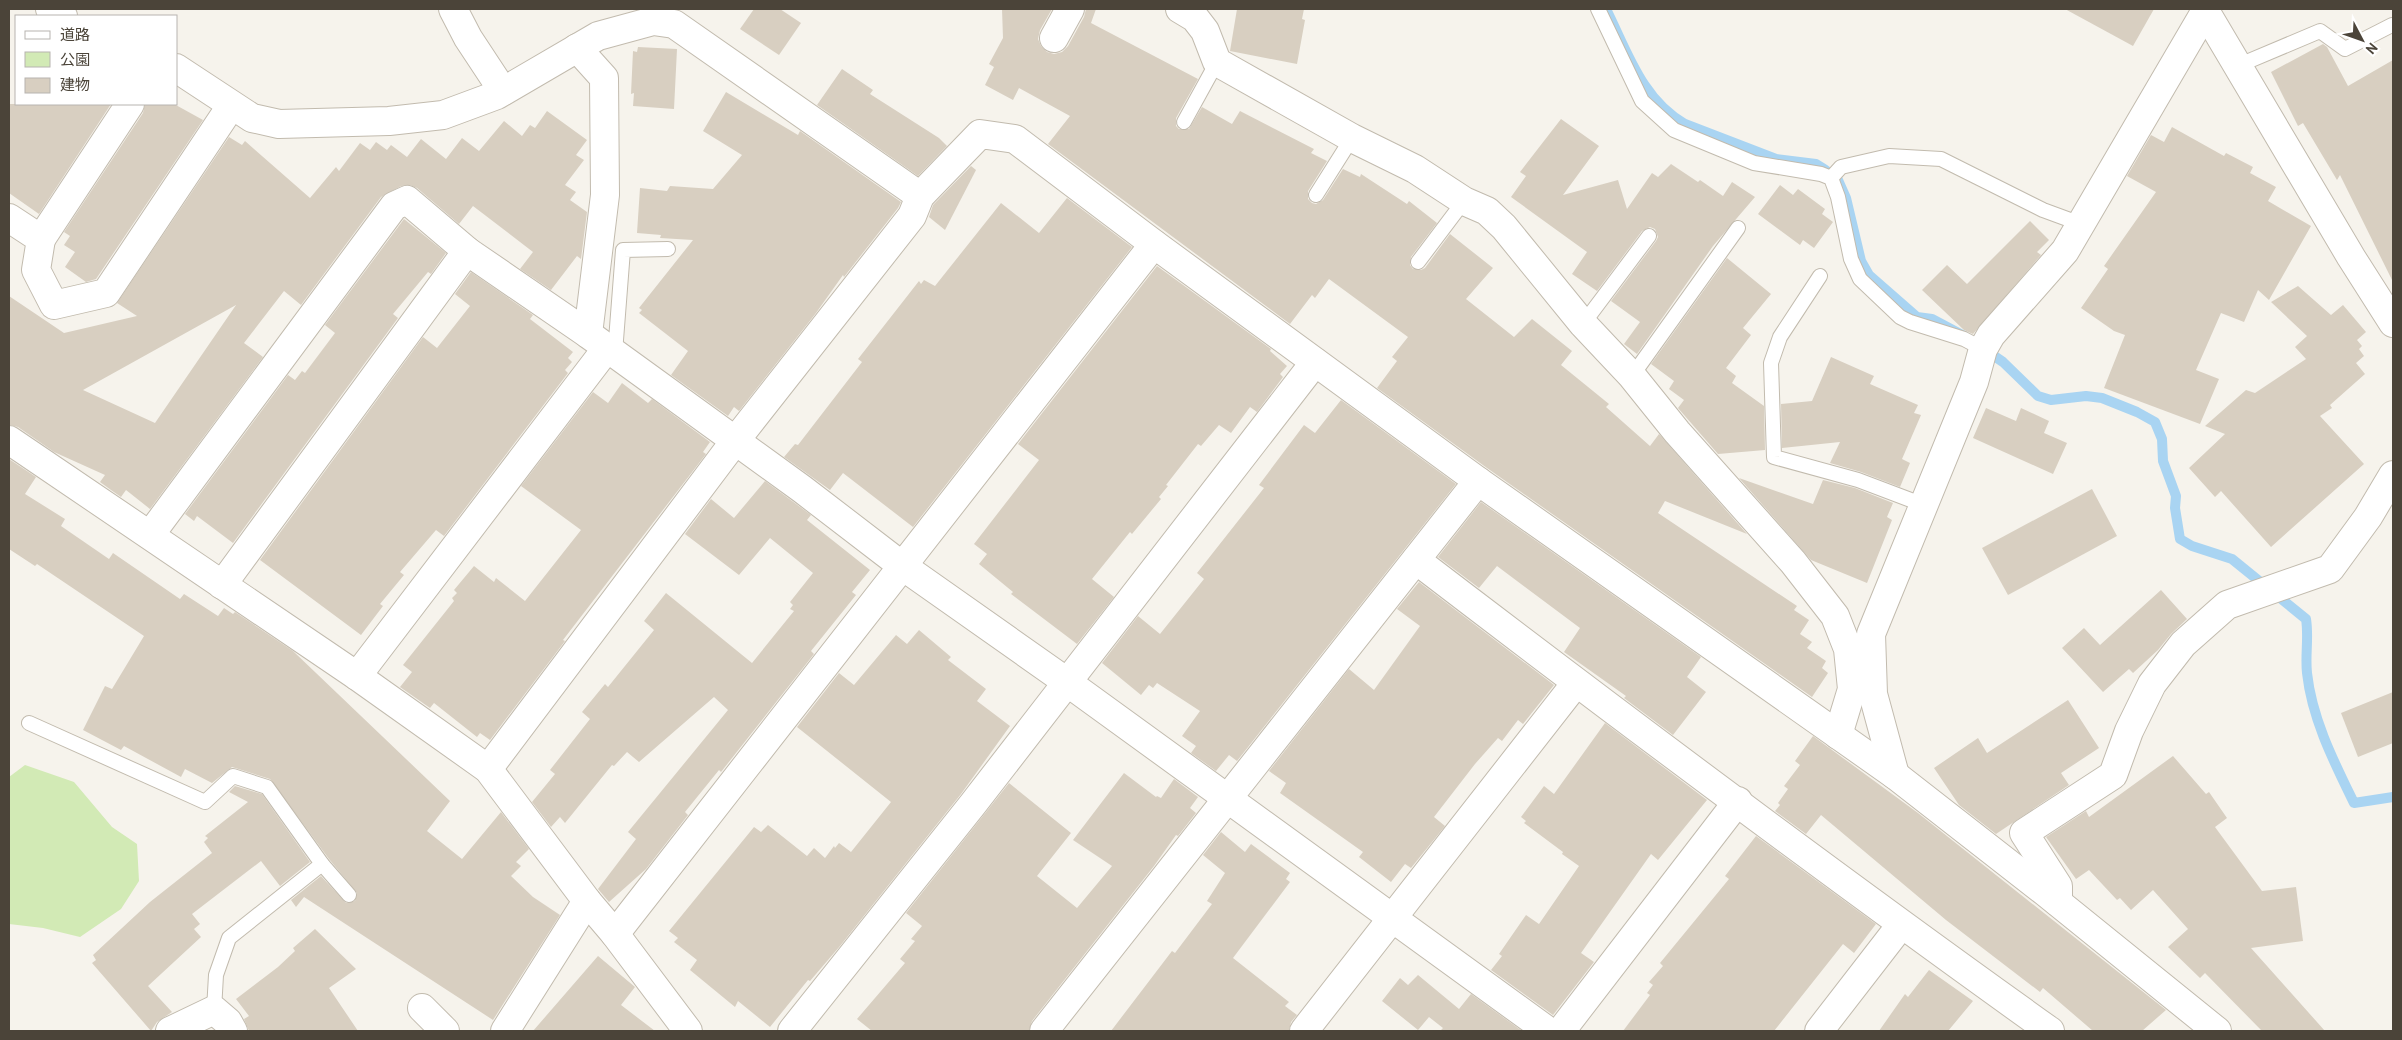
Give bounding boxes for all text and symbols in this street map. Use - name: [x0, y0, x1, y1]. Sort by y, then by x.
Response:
- legend: [15, 15, 178, 105]
- north arrow: [2337, 15, 2387, 65]
- text: 道路: [60, 25, 90, 44]
- text: N: [2362, 39, 2382, 58]
- text: 公園: [60, 50, 90, 69]
- text: 建物: [60, 75, 90, 94]

